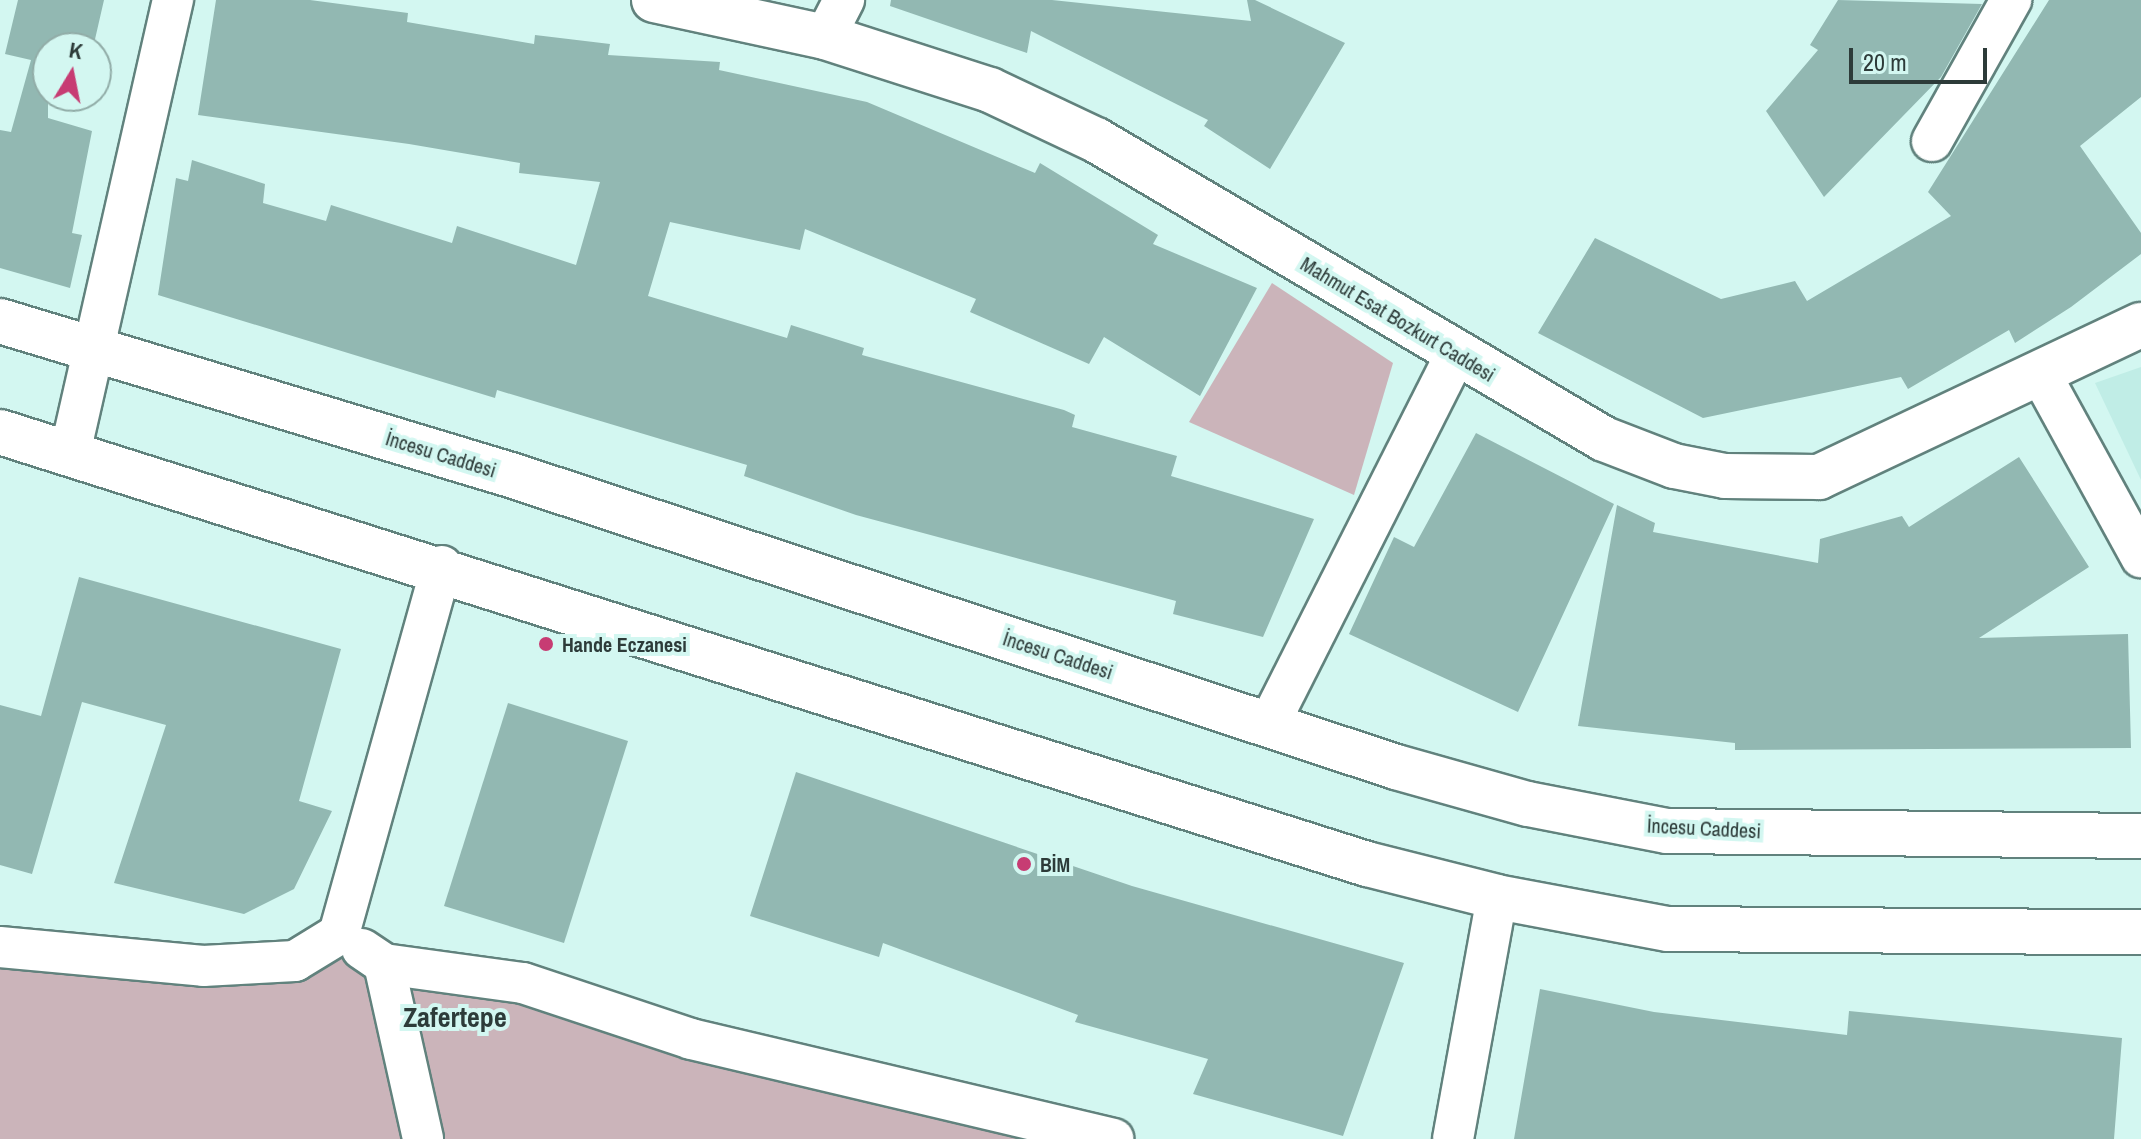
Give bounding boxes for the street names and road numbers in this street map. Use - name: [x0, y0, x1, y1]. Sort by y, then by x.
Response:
- street label: Mahmut Esat Bozkurt Caddesi: [1296, 251, 1500, 387]
- street label: İncesu Caddesi: [383, 426, 499, 482]
- street label: İncesu Caddesi: [1000, 626, 1116, 684]
- street label: İncesu Caddesi: [1646, 813, 1762, 843]

